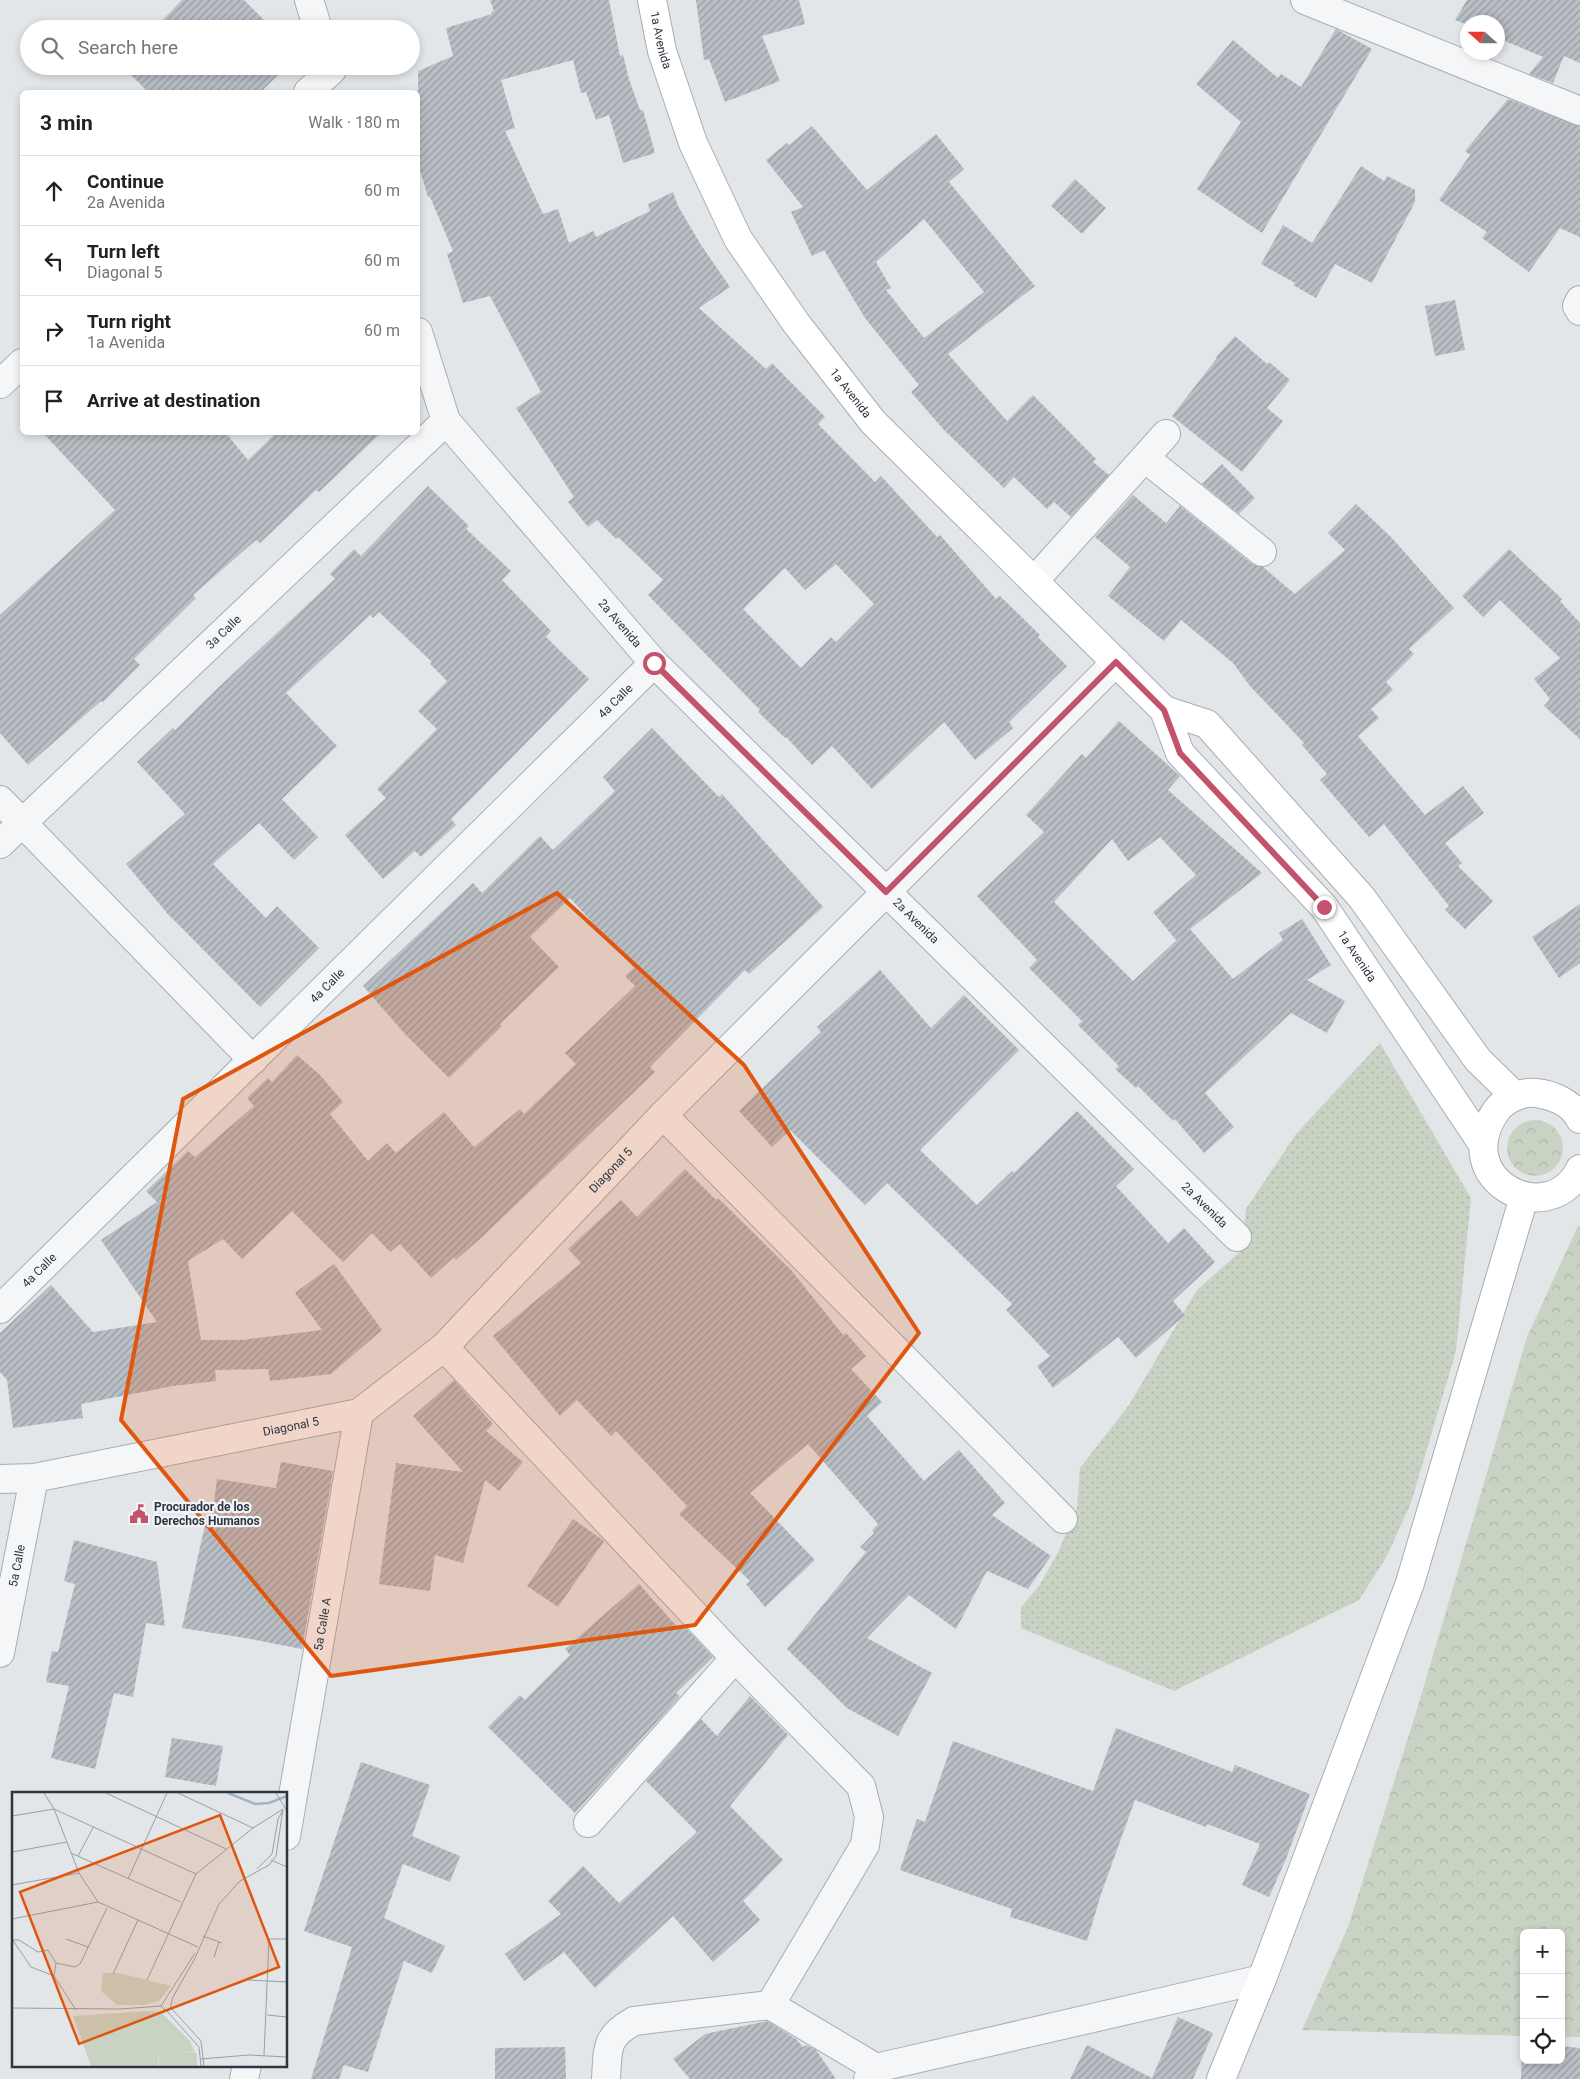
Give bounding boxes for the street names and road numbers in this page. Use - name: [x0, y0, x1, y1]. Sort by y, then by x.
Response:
- street label: 1a Avenida: [647, 10, 675, 71]
- street label: 1a Avenida: [827, 366, 874, 421]
- street label: 2a Avenida: [595, 596, 644, 650]
- street label: 3a Calle: [203, 612, 244, 652]
- street label: 4a Calle: [595, 681, 636, 721]
- street label: 2a Avenida: [890, 895, 942, 947]
- street label: 1a Avenida: [1335, 928, 1379, 985]
- street label: 4a Calle: [307, 966, 347, 1006]
- street label: Diagonal 5: [586, 1145, 635, 1196]
- street label: 2a Avenida: [1179, 1179, 1230, 1231]
- street label: 4a Calle: [19, 1250, 59, 1290]
- street label: Diagonal 5: [262, 1414, 320, 1439]
- street label: 5a Calle: [6, 1543, 28, 1588]
- street label: 5a Calle A: [311, 1596, 334, 1652]

